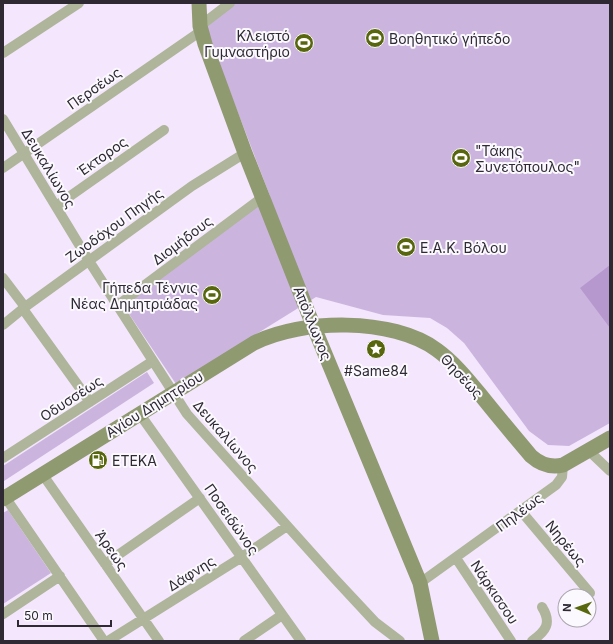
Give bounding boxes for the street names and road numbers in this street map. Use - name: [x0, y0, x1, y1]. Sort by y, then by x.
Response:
- street label: Περσέως: [64, 63, 124, 113]
- street label: Δευκαλίωνος: [18, 125, 80, 211]
- street label: Έκτορος: [74, 133, 130, 179]
- street label: Ζωοδόχου Πηγής: [62, 184, 166, 266]
- street label: Διομήδους: [148, 212, 216, 268]
- street label: Απόλλωνος: [290, 283, 336, 363]
- street label: Θησέως: [437, 350, 487, 402]
- street label: Αγίου Δημητρίου: [102, 367, 206, 441]
- street label: Οδυσσέως: [37, 371, 105, 425]
- street label: Δευκαλίωνος: [190, 396, 262, 476]
- street label: Ποσειδώνος: [201, 480, 263, 558]
- street label: Πηλέως: [492, 489, 546, 535]
- street label: Νηρέως: [542, 517, 590, 569]
- street label: Άρεως: [92, 527, 132, 573]
- street label: Δάφνης: [164, 552, 218, 594]
- street label: Νάρκισσου: [467, 557, 523, 627]

